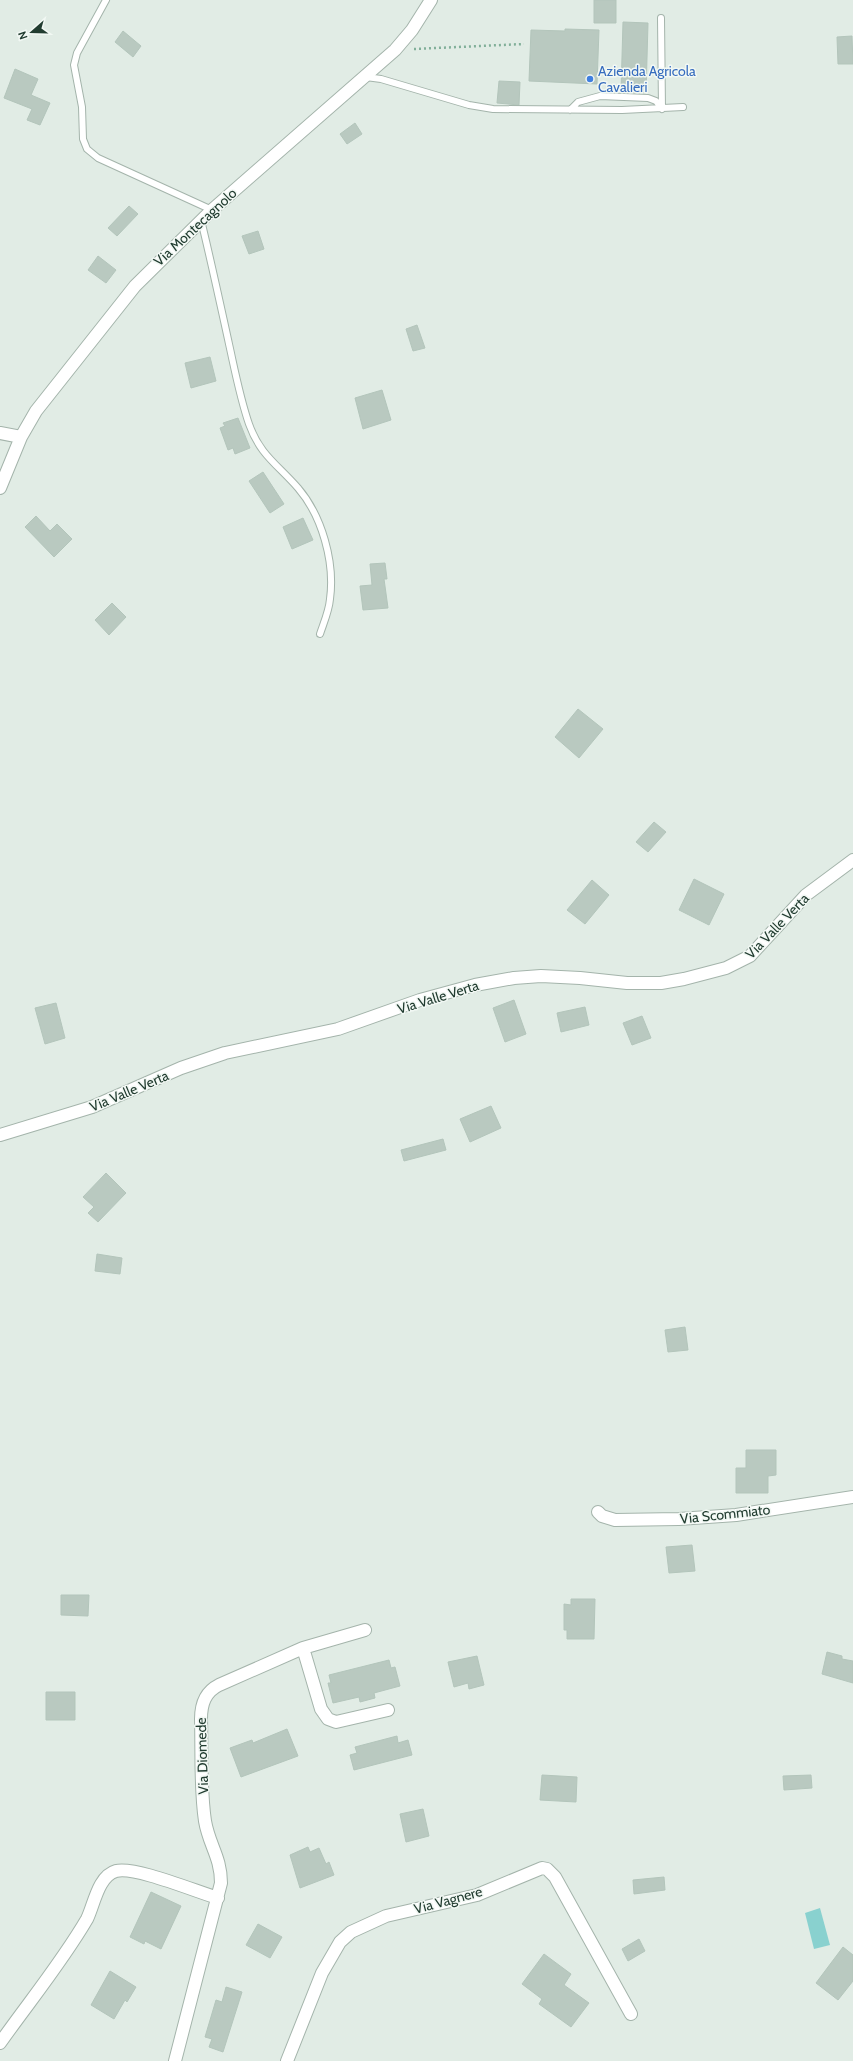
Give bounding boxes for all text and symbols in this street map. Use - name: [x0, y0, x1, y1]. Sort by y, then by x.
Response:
- north arrow: [12, 12, 52, 52]
- text: N: [15, 29, 31, 41]
- place label: Azienda Agricola Cavalieri: [598, 62, 696, 96]
- marker: Azienda Agricola Cavalieri: [585, 74, 595, 84]
- street label: Via Montecagnolo: [150, 184, 240, 270]
- street label: Via Valle Verta: [741, 889, 813, 963]
- street label: Via Valle Verta: [395, 976, 481, 1018]
- street label: Via Valle Verta: [87, 1066, 172, 1116]
- street label: Via Scommiato: [679, 1500, 771, 1528]
- street label: Via Diomede: [192, 1717, 212, 1795]
- street label: Via Vagnere: [412, 1882, 484, 1918]

